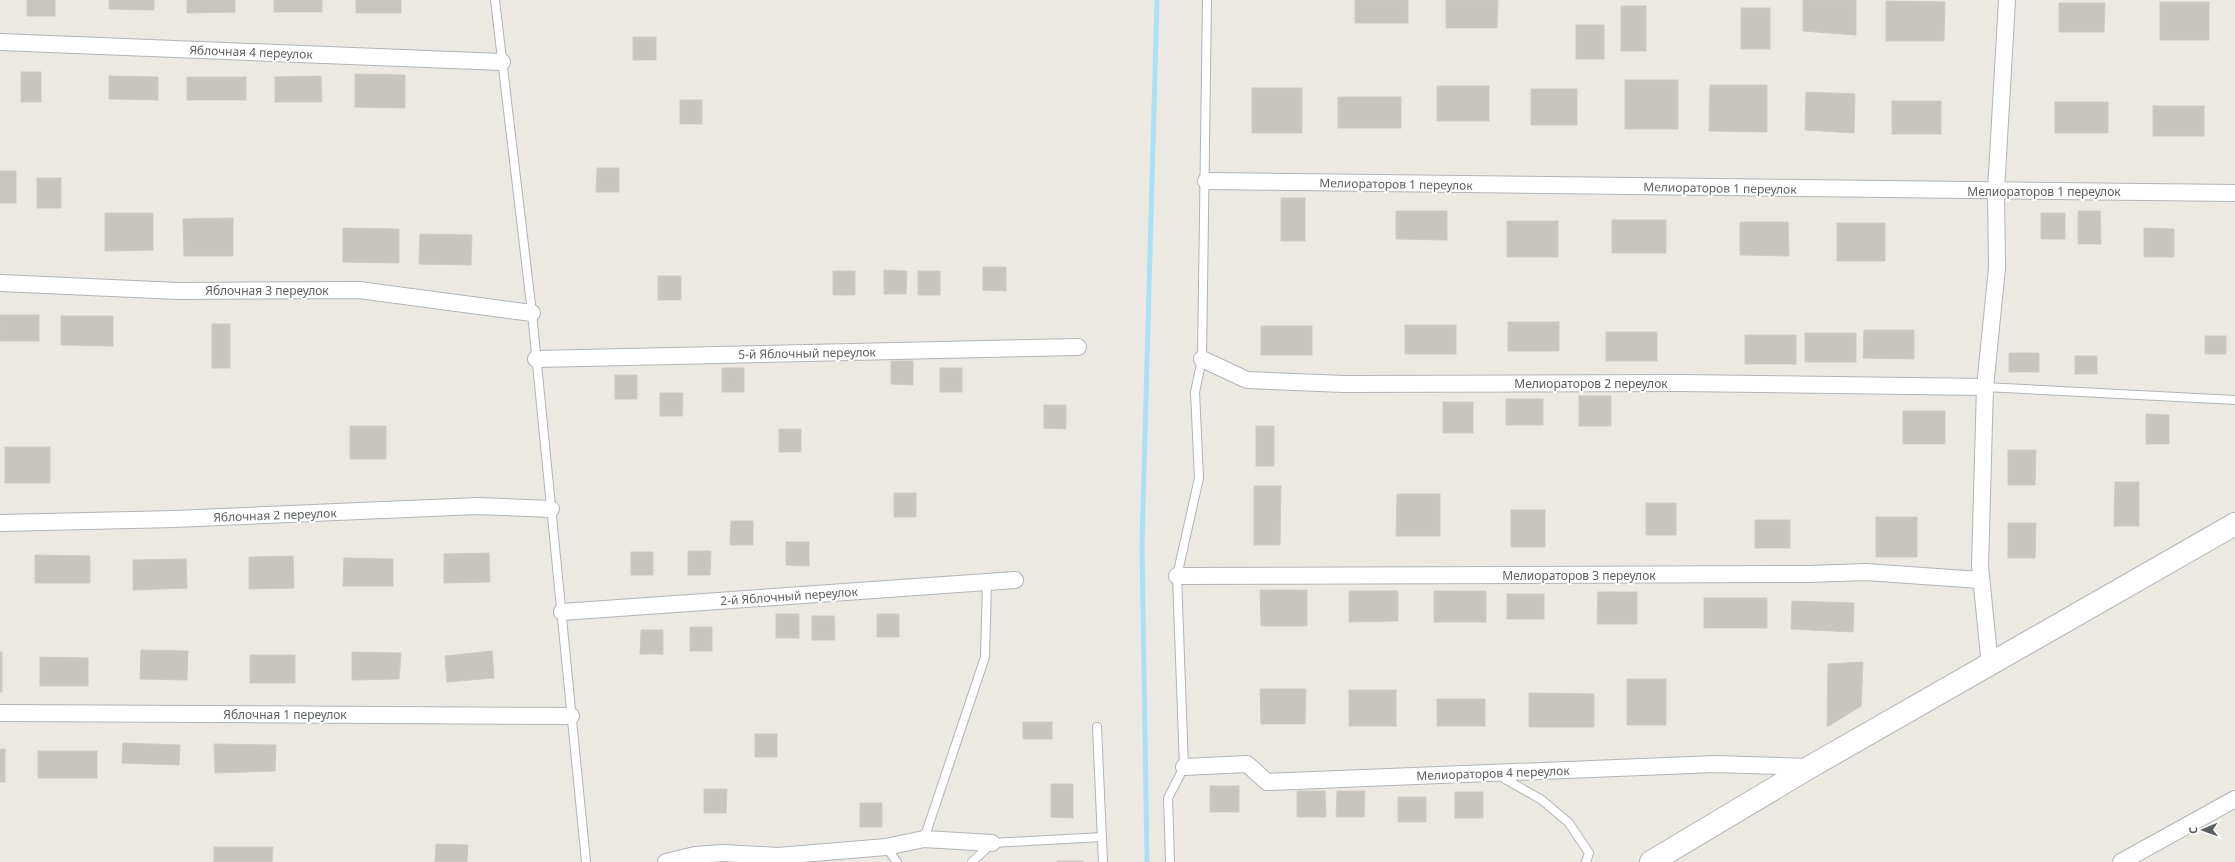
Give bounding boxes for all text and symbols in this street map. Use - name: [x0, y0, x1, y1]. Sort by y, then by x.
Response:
- street label: Яблочная 4 переулок: [189, 41, 314, 63]
- street label: Мелиораторов 1 переулок: [1319, 174, 1473, 194]
- street label: Мелиораторов 1 переулок: [1643, 178, 1797, 198]
- street label: Мелиораторов 1 переулок: [1967, 183, 2121, 200]
- street label: Яблочная 3 переулок: [205, 282, 329, 299]
- street label: 5-й Яблочный переулок: [738, 343, 877, 363]
- street label: Мелиораторов 2 переулок: [1514, 375, 1668, 392]
- street label: Яблочная 2 переулок: [213, 504, 338, 526]
- street label: Мелиораторов 3 переулок: [1502, 567, 1656, 584]
- street label: 2-й Яблочный переулок: [720, 583, 859, 609]
- street label: Яблочная 1 переулок: [223, 706, 347, 723]
- street label: Мелиораторов 4 переулок: [1416, 762, 1571, 784]
- north arrow: [2183, 810, 2223, 850]
- text: С: [2185, 827, 2200, 834]

